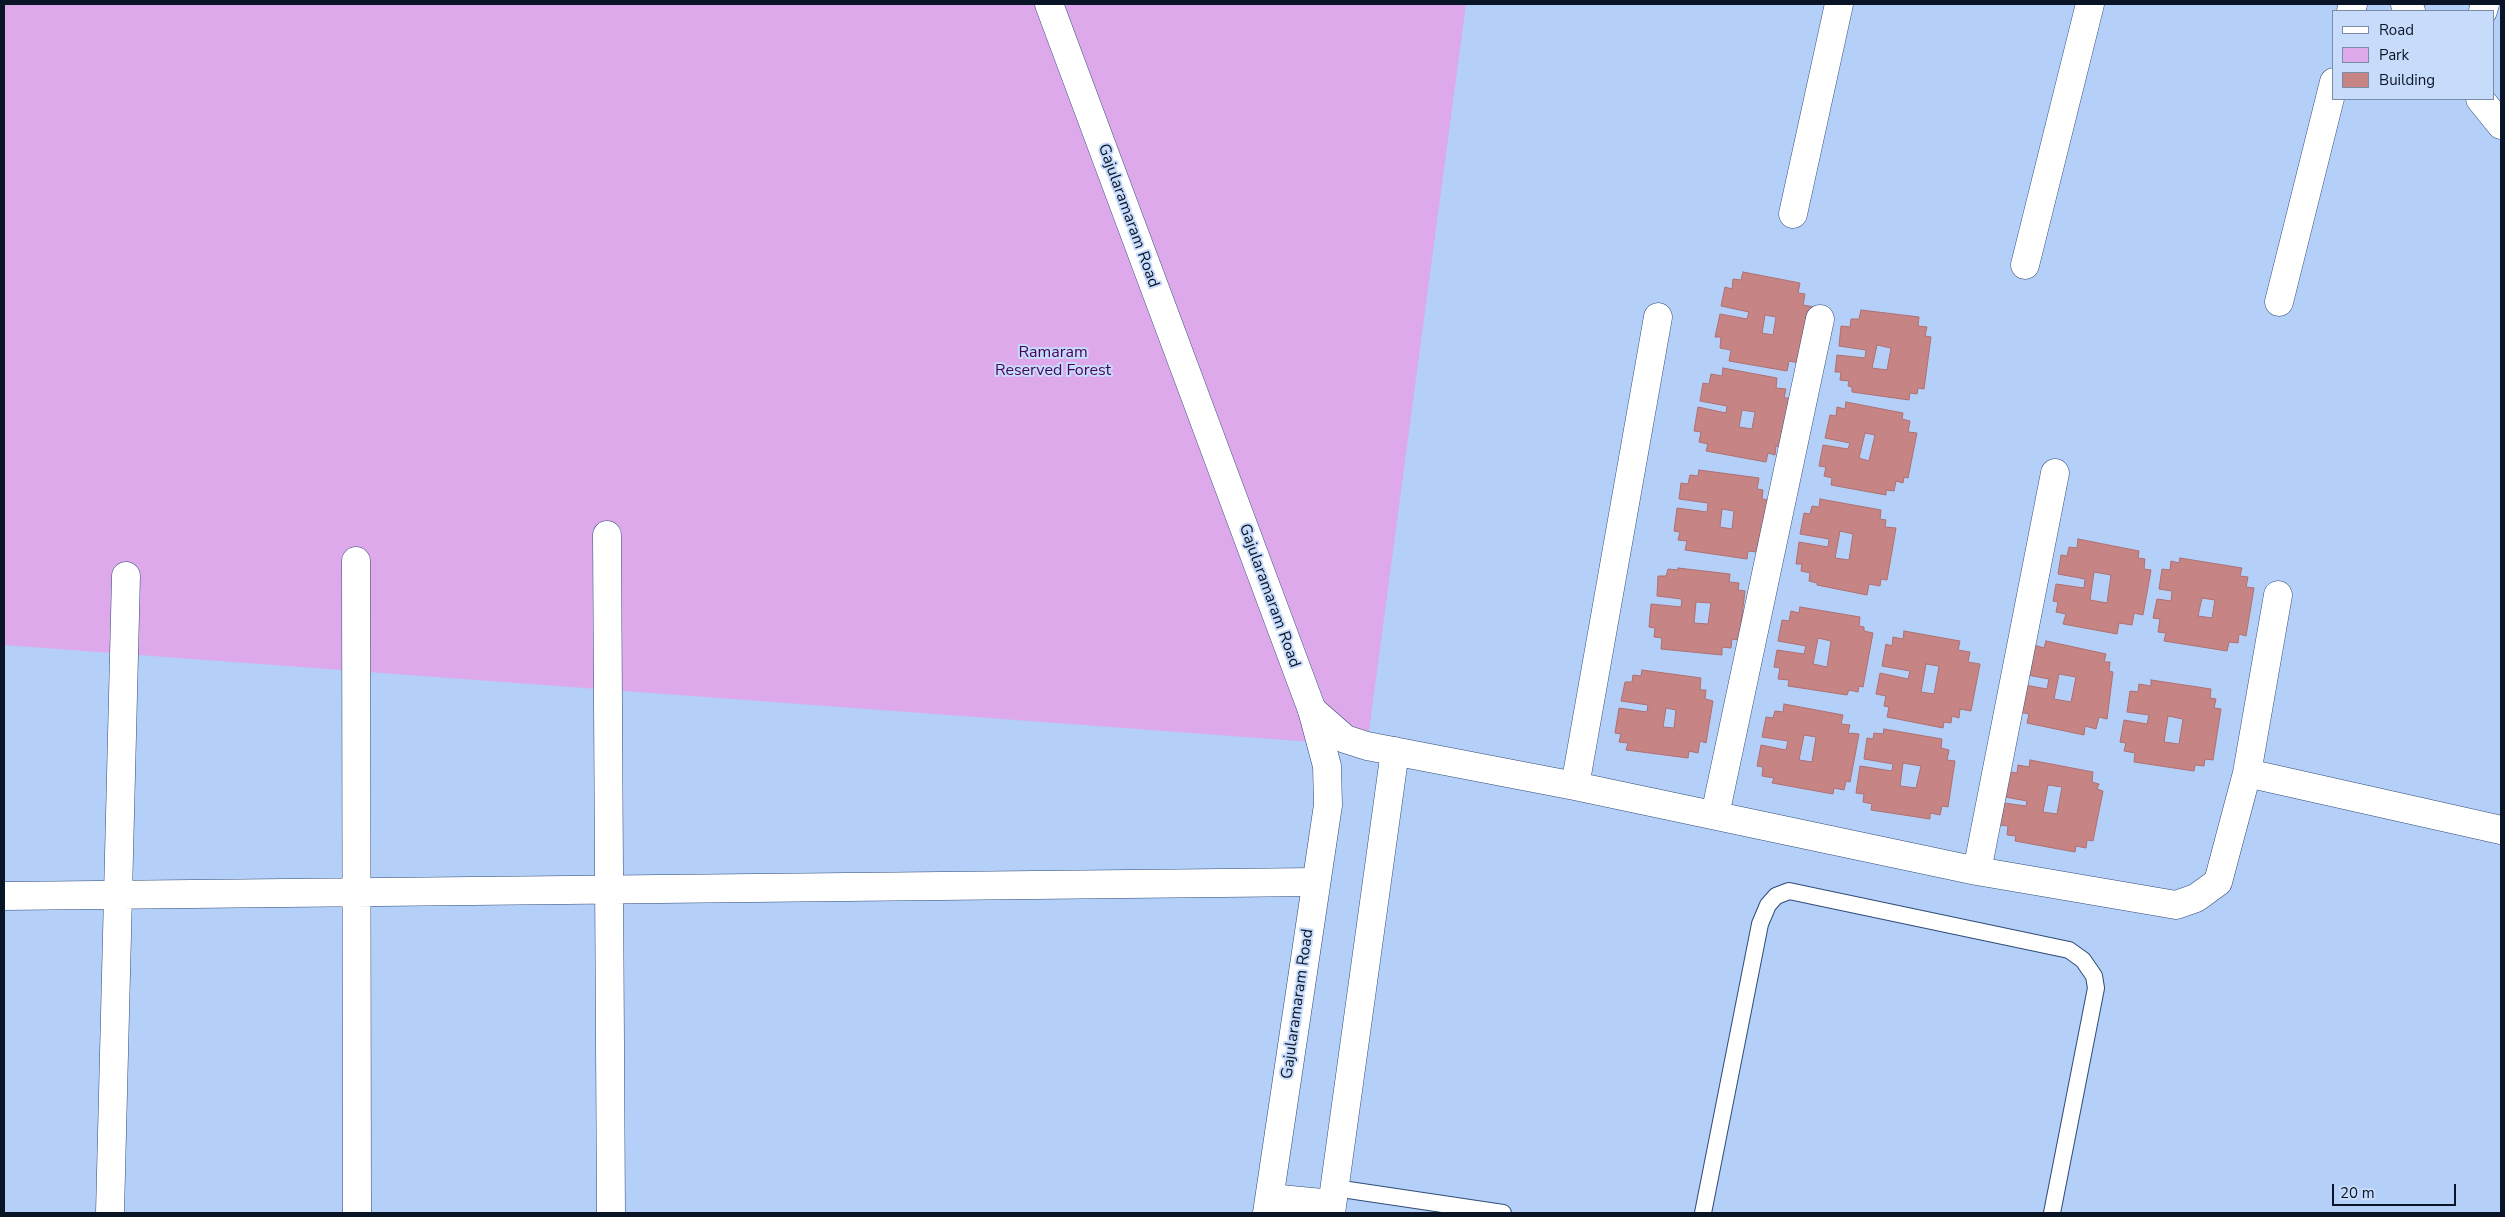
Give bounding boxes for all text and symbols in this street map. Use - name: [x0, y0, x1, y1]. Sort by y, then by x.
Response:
- legend: [2332, 10, 2495, 100]
- text: Road: [2379, 20, 2414, 40]
- text: Park: [2379, 45, 2409, 65]
- text: Building: [2379, 70, 2435, 90]
- street label: Gajularamaram Road: [1093, 142, 1163, 290]
- park label: Ramaram Reserved Forest: [995, 343, 1111, 381]
- street label: Gajularamaram Road: [1234, 522, 1304, 670]
- street label: Gajularamaram Road: [1278, 928, 1318, 1080]
- scale bar: [2335, 1174, 2459, 1206]
- text: 20 m: [2340, 1183, 2375, 1203]

